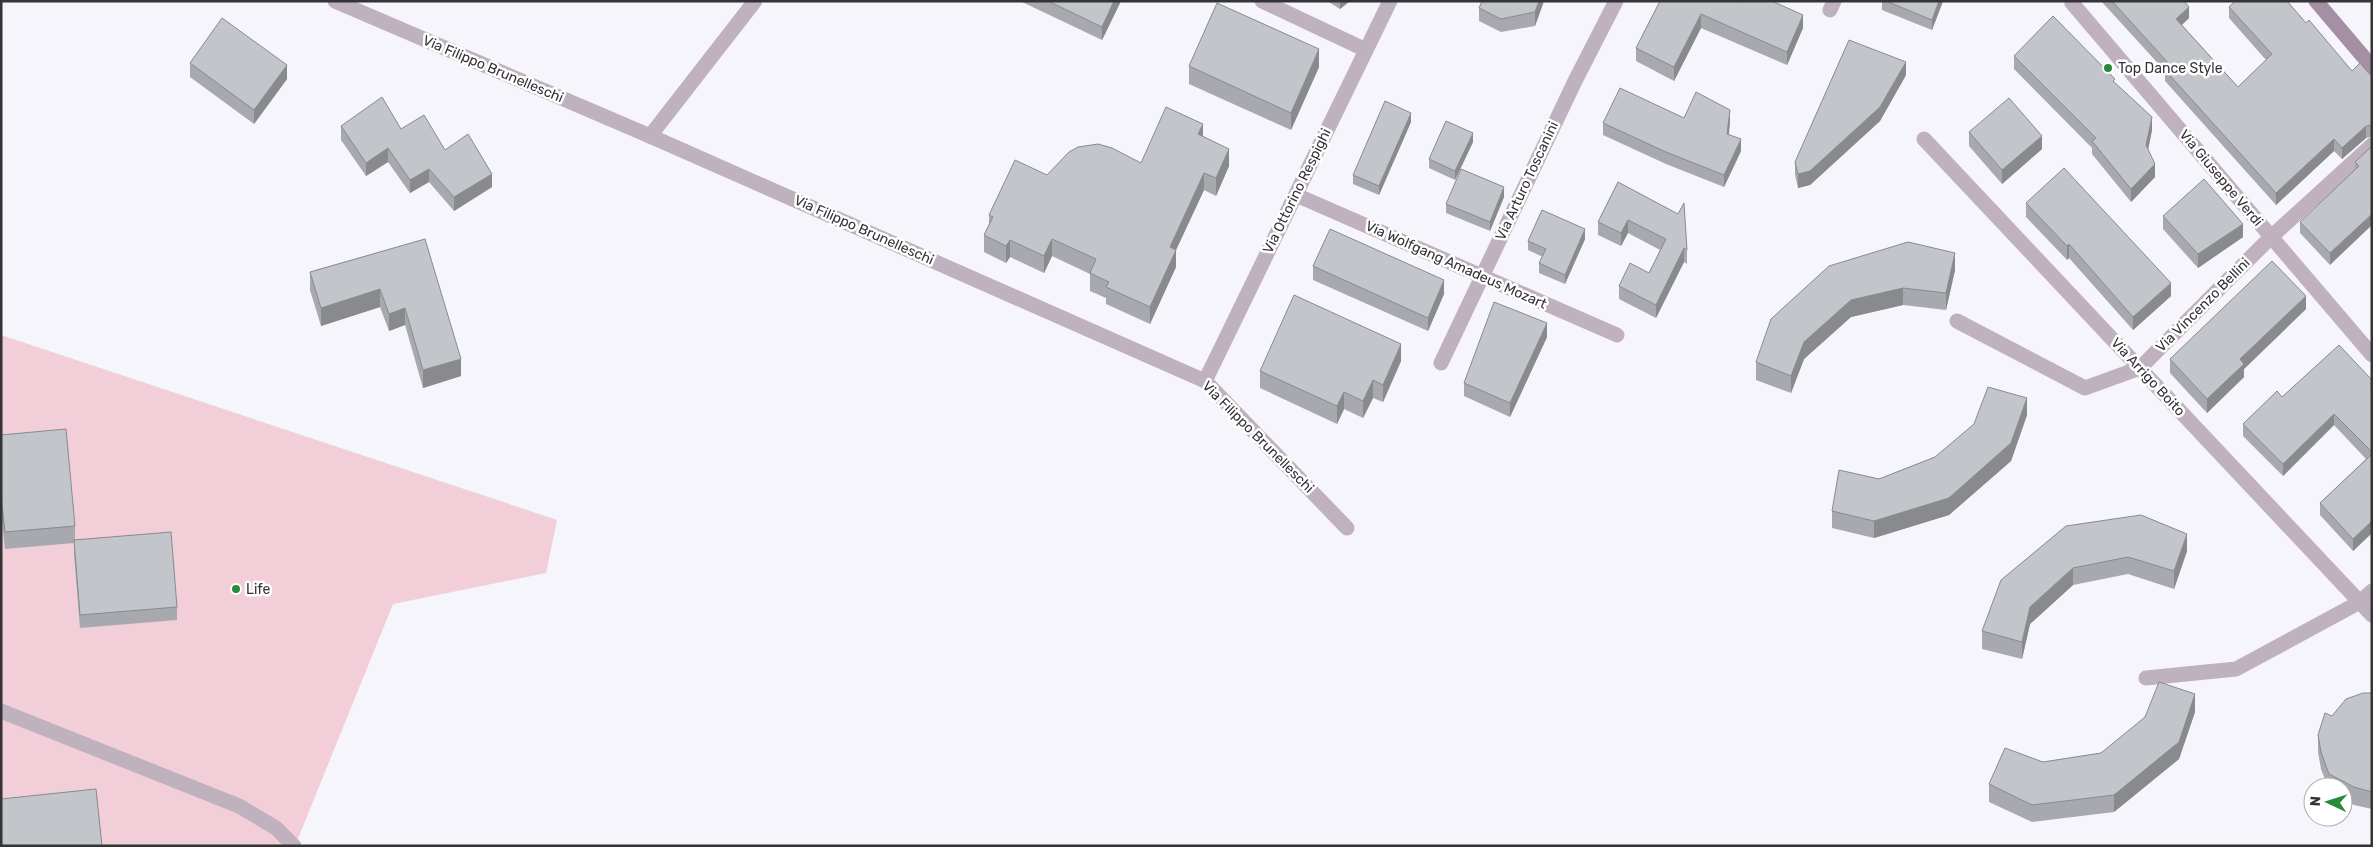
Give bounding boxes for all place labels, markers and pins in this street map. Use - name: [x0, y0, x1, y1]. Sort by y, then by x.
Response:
- place label: Top Dance Style: [2118, 60, 2223, 77]
- marker: Top Dance Style: [2102, 62, 2114, 74]
- place label: Life: [246, 581, 271, 598]
- marker: Life: [230, 583, 242, 595]

